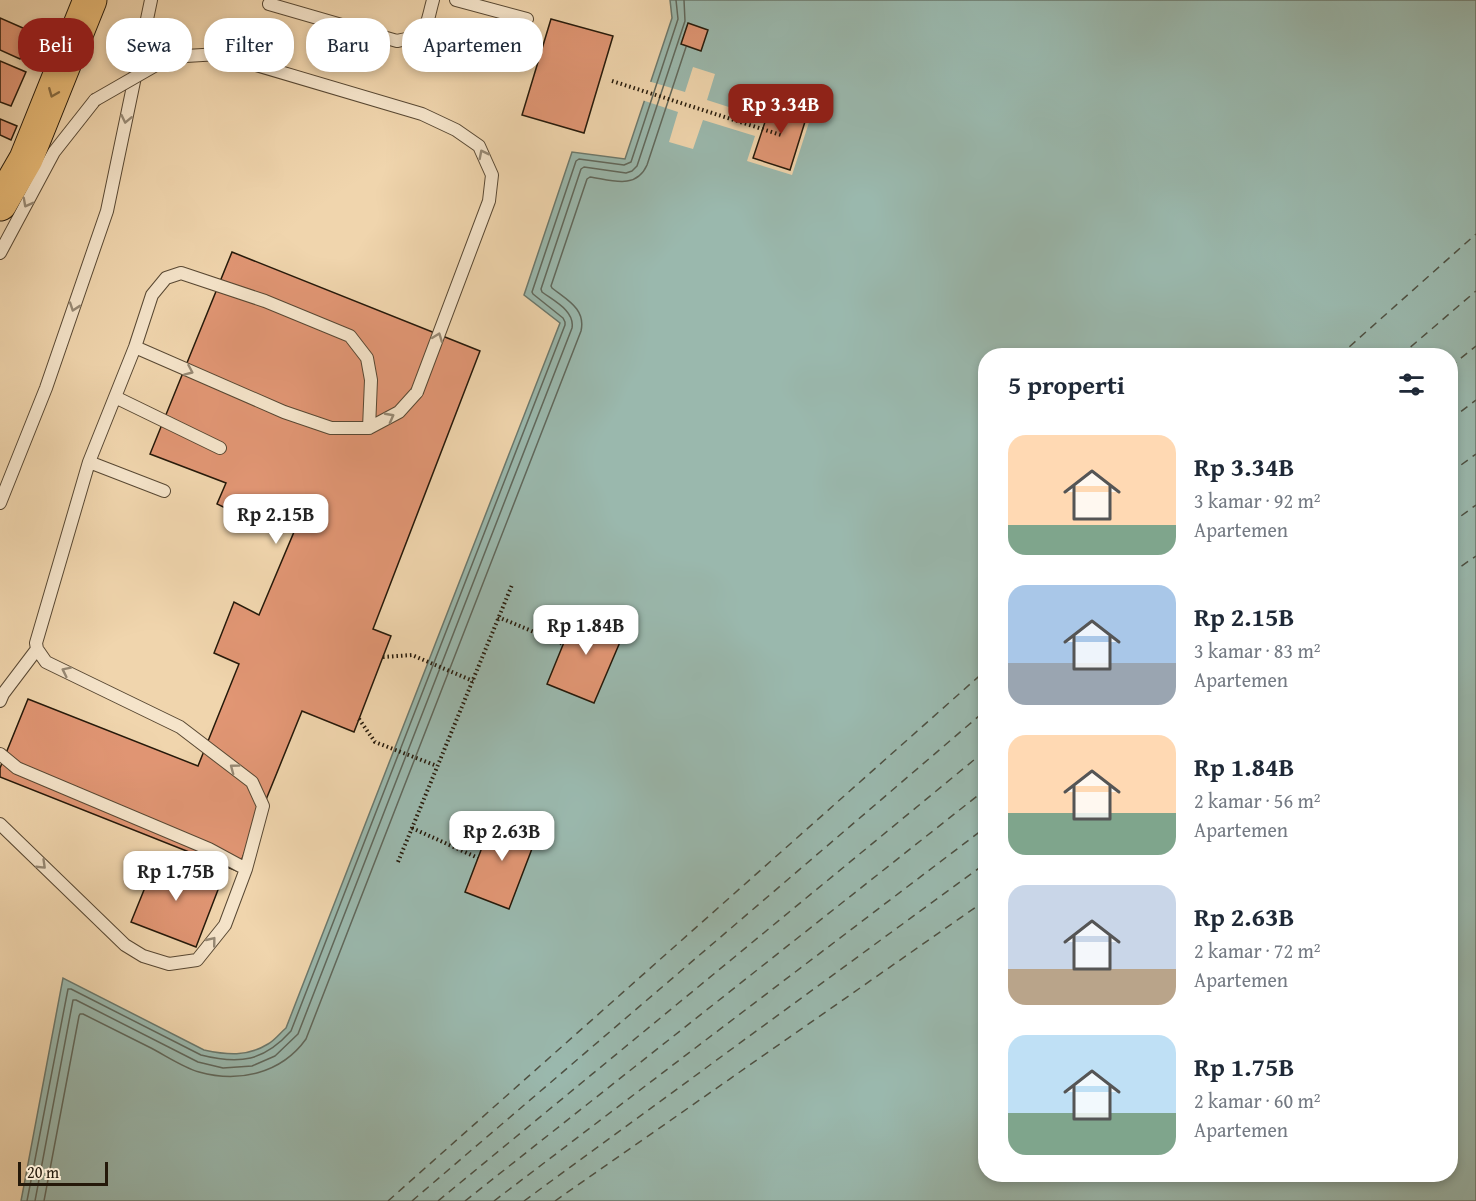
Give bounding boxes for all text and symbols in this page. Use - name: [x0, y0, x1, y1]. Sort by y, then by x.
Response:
- chip: Beli: [18, 18, 94, 72]
- chip: Sewa: [106, 18, 192, 72]
- chip: Filter: [204, 18, 294, 72]
- chip: Baru: [306, 18, 390, 72]
- chip: Apartemen: [402, 18, 543, 72]
- pin: Rp 3.34B: [719, 84, 843, 135]
- one-way arrow: [48, 87, 60, 98]
- text: Rp 3.34B: [742, 89, 820, 118]
- one-way arrow: [120, 114, 133, 124]
- one-way arrow: [478, 149, 490, 160]
- one-way arrow: [23, 196, 34, 207]
- one-way arrow: [69, 301, 82, 311]
- one-way arrow: [430, 332, 443, 343]
- one-way arrow: [182, 364, 193, 376]
- text: 5 properti: [1008, 365, 1125, 404]
- icon: filters: [1395, 368, 1428, 401]
- one-way arrow: [384, 413, 395, 424]
- text: Rp 3.34B: [1194, 447, 1294, 486]
- icon: home: [1056, 459, 1128, 531]
- text: 3 kamar · 92 m²: [1194, 486, 1321, 515]
- pin: Rp 2.15B: [214, 494, 338, 545]
- text: Rp 2.15B: [237, 499, 315, 528]
- text: Apartemen: [1194, 515, 1288, 544]
- text: Rp 2.15B: [1194, 597, 1294, 636]
- pin: Rp 1.84B: [524, 605, 648, 656]
- icon: home: [1056, 609, 1128, 681]
- text: Rp 1.84B: [547, 610, 625, 639]
- text: 3 kamar · 83 m²: [1194, 636, 1321, 665]
- text: Apartemen: [1194, 665, 1288, 694]
- one-way arrow: [61, 667, 72, 679]
- text: Rp 1.84B: [1194, 747, 1294, 786]
- icon: home: [1056, 759, 1128, 831]
- one-way arrow: [230, 764, 241, 775]
- text: 2 kamar · 56 m²: [1194, 786, 1321, 815]
- pin: Rp 2.63B: [440, 811, 564, 862]
- text: Apartemen: [1194, 815, 1288, 844]
- text: Rp 2.63B: [463, 816, 541, 845]
- pin: Rp 1.75B: [114, 851, 238, 902]
- text: Rp 1.75B: [137, 856, 215, 885]
- one-way arrow: [36, 858, 46, 869]
- text: Rp 2.63B: [1194, 897, 1294, 936]
- icon: home: [1056, 909, 1128, 981]
- text: 2 kamar · 72 m²: [1194, 936, 1321, 965]
- one-way arrow: [205, 937, 216, 948]
- text: Apartemen: [1194, 965, 1288, 994]
- text: Rp 1.75B: [1194, 1047, 1294, 1086]
- icon: home: [1056, 1059, 1128, 1131]
- text: 2 kamar · 60 m²: [1194, 1086, 1321, 1115]
- text: Apartemen: [1194, 1115, 1288, 1144]
- scale bar: [18, 1159, 108, 1186]
- text: 20 m: [27, 1160, 59, 1184]

